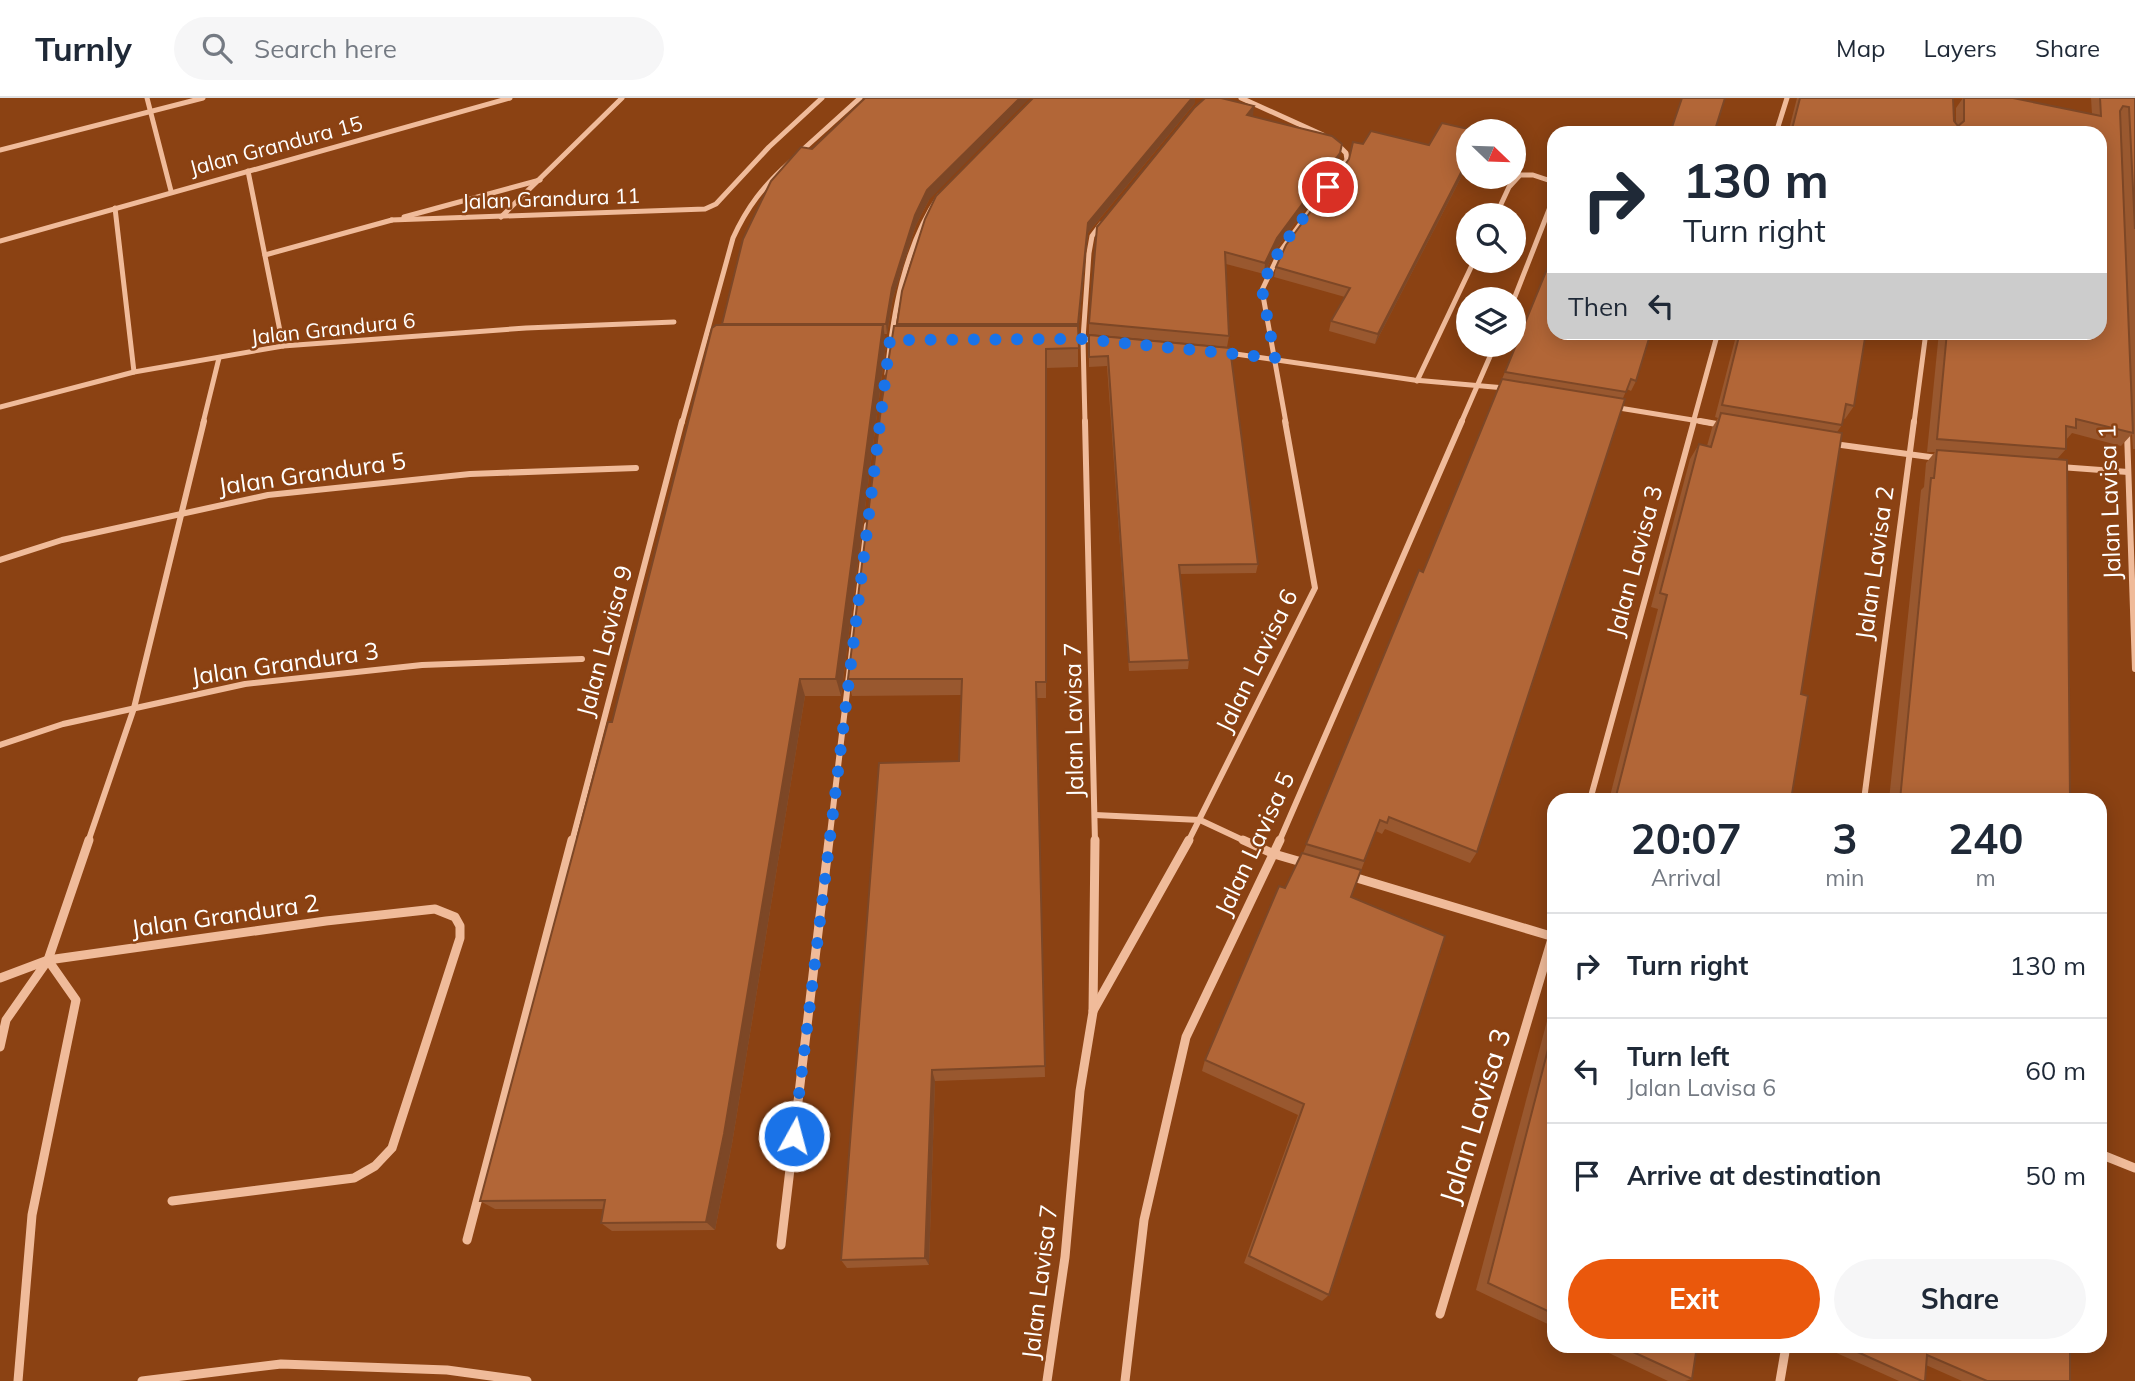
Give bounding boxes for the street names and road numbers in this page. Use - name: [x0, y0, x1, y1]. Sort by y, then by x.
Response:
- street label: Jalan Grandura 15: [186, 109, 365, 181]
- street label: Jalan Grandura 11: [461, 182, 640, 214]
- street label: Jalan Grandura 6: [249, 306, 417, 350]
- street label: Jalan Lavisa 1: [2091, 424, 2127, 580]
- street label: Jalan Grandura 5: [216, 445, 408, 501]
- street label: Jalan Lavisa 3: [1599, 482, 1669, 640]
- street label: Jalan Lavisa 2: [1848, 484, 1900, 642]
- street label: Jalan Lavisa 9: [569, 562, 639, 720]
- street label: Jalan Lavisa 6: [1209, 584, 1304, 737]
- street label: Jalan Grandura 3: [189, 635, 381, 691]
- street label: Jalan Lavisa 7: [1057, 642, 1089, 798]
- street label: Jalan Lavisa 5: [1208, 767, 1301, 920]
- street label: Jalan Grandura 2: [129, 887, 321, 943]
- street label: Jalan Lavisa 3: [1431, 1024, 1518, 1208]
- street label: Jalan Lavisa 7: [1015, 1203, 1063, 1361]

